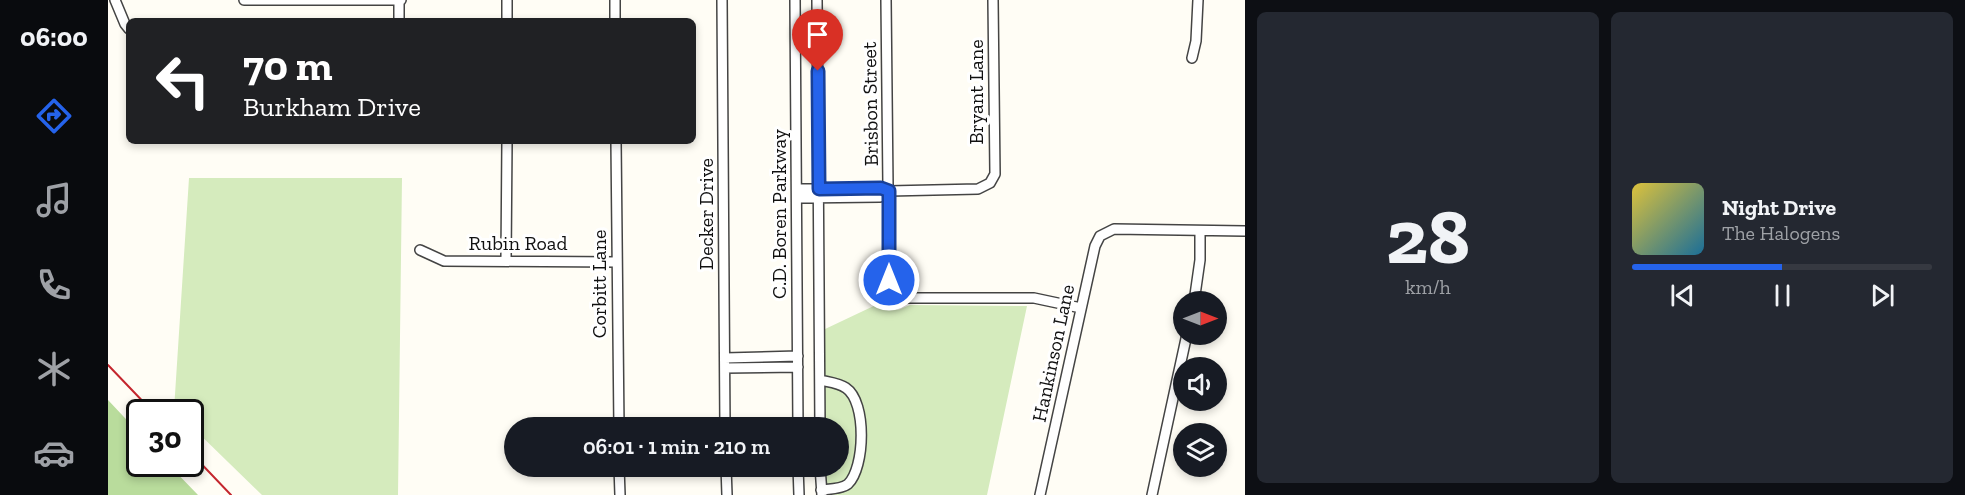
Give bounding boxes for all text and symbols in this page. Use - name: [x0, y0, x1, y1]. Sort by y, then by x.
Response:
- pin: [792, 9, 843, 71]
- icon: arrive: [801, 18, 834, 51]
- text: 06:00: [20, 21, 88, 53]
- street label: Bryant Lane: [964, 39, 988, 145]
- text: 70 m: [243, 40, 333, 91]
- street label: Brisbon Street: [857, 41, 883, 166]
- icon: left: [144, 42, 222, 120]
- text: Burkham Drive: [243, 91, 421, 123]
- icon: directions: [33, 95, 75, 137]
- street label: C.D. Boren Parkway: [767, 128, 791, 299]
- street label: Decker Drive: [694, 158, 718, 270]
- icon: music: [33, 179, 75, 221]
- text: 28: [1386, 189, 1470, 283]
- text: Night Drive: [1722, 194, 1836, 221]
- text: The Halogens: [1722, 221, 1840, 245]
- street label: Corbitt Lane: [587, 230, 611, 338]
- street label: Rubin Road: [469, 231, 567, 255]
- position arrow: [857, 248, 921, 312]
- icon: phone: [33, 264, 75, 306]
- text: km/h: [1405, 275, 1451, 299]
- icon: previous: [1666, 279, 1699, 312]
- icon: pause: [1766, 279, 1799, 312]
- icon: next: [1866, 279, 1899, 312]
- street label: Hankinson Lane: [1027, 282, 1079, 424]
- north arrow: [1173, 291, 1227, 345]
- map controls: [1173, 291, 1227, 477]
- icon: climate: [33, 348, 75, 390]
- button: sound: [1173, 357, 1227, 411]
- speed limit sign: 30: [126, 399, 204, 477]
- button: layers: [1173, 423, 1227, 477]
- icon: car: [33, 432, 75, 474]
- text: 06:01 · 1 min · 210 m: [583, 433, 770, 460]

